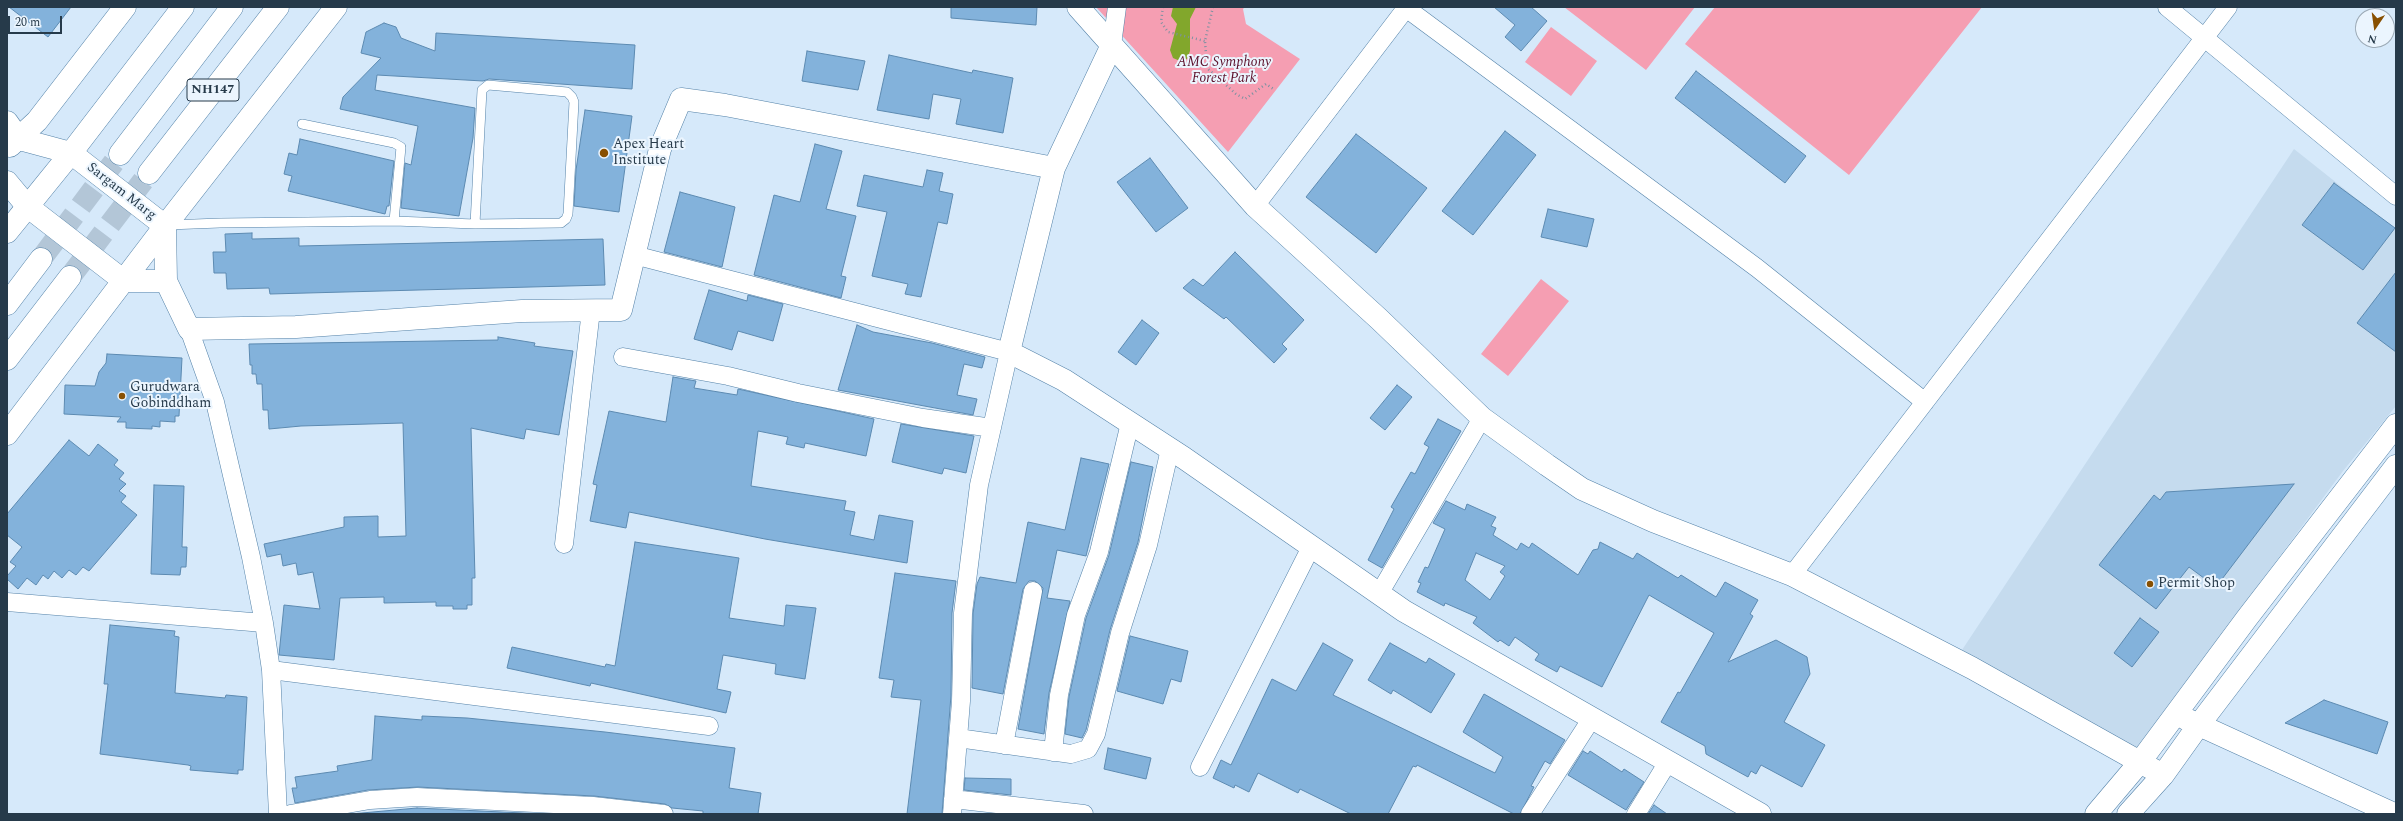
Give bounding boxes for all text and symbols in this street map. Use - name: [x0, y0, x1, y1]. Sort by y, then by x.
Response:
- scale bar: [10, 8, 64, 34]
- north arrow: [2355, 8, 2395, 48]
- text: 20 m: [15, 13, 40, 32]
- text: N: [2366, 30, 2379, 48]
- park label: AMC Symphony Forest Park: [1177, 55, 1271, 88]
- road number: NH147: [187, 79, 239, 101]
- place label: Apex Heart Institute: [613, 137, 684, 170]
- marker: Apex Heart Institute: [598, 147, 610, 159]
- street label: Sargam Marg: [83, 160, 159, 224]
- place label: Gurudwara Gobinddham: [130, 380, 211, 412]
- marker: Gurudwara Gobinddham: [117, 391, 127, 401]
- place label: Permit Shop: [2158, 576, 2235, 592]
- marker: Permit Shop: [2145, 579, 2155, 589]

